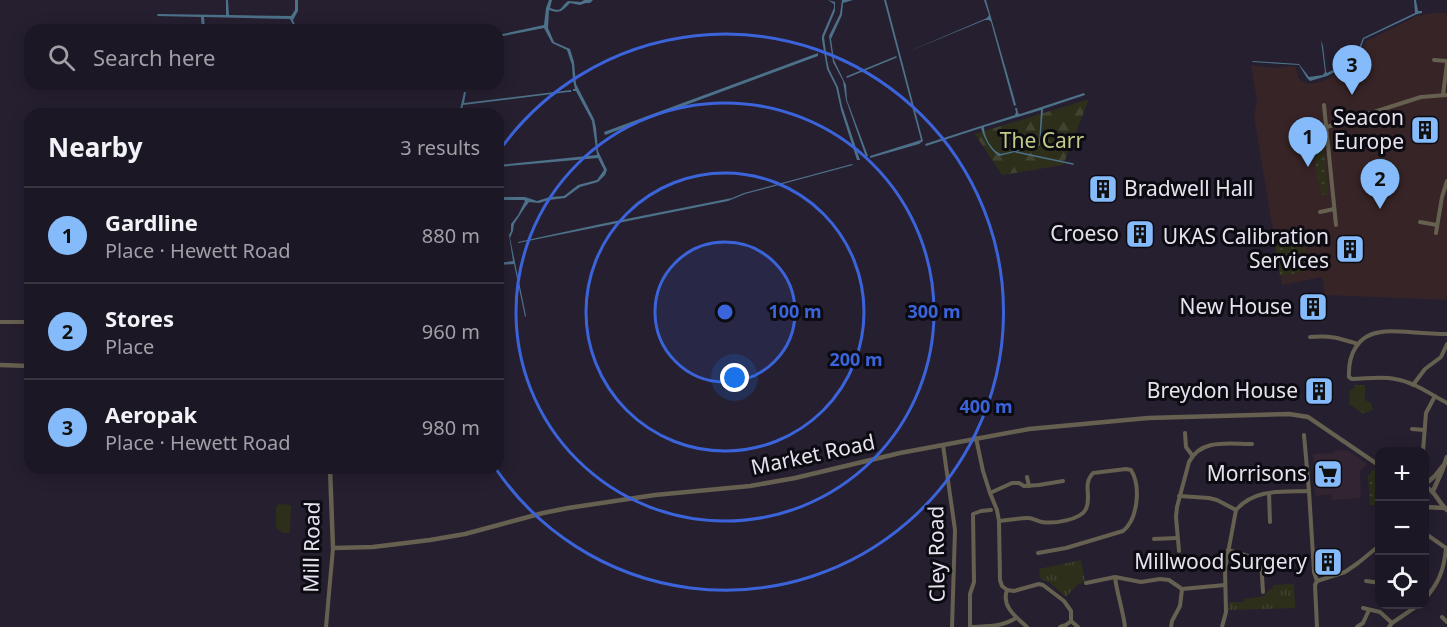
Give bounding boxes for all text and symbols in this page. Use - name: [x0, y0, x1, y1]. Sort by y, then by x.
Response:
- search box: [24, 24, 504, 90]
- icon: search: [45, 41, 78, 74]
- text: Search here: [93, 42, 215, 72]
- pin: 3: [1332, 46, 1372, 95]
- place label: Seacon Europe: [1333, 103, 1404, 155]
- building icon: Seacon Europe: [1409, 114, 1441, 146]
- pin: 1: [1288, 118, 1328, 167]
- park label: The Carr: [1000, 126, 1085, 154]
- text: Nearby: [48, 129, 143, 165]
- text: 3 results: [400, 134, 480, 161]
- pin: 2: [1360, 160, 1400, 209]
- building icon: Bradwell Hall: [1087, 173, 1119, 205]
- place label: Bradwell Hall: [1124, 174, 1253, 202]
- text: Gardline: [105, 207, 198, 237]
- building icon: Croeso: [1124, 218, 1156, 250]
- place label: Croeso: [1050, 219, 1119, 247]
- text: 1: [62, 222, 73, 249]
- text: 880 m: [422, 222, 480, 249]
- place label: UKAS Calibration Services: [1163, 222, 1329, 274]
- building icon: UKAS Calibration Services: [1334, 233, 1366, 265]
- text: Place · Hewett Road: [105, 237, 291, 264]
- building icon: New House: [1297, 291, 1329, 323]
- place label: New House: [1180, 292, 1292, 320]
- text: 100 m: [768, 299, 822, 323]
- text: 300 m: [907, 299, 961, 323]
- centre of rings: [715, 302, 735, 322]
- text: Stores: [105, 303, 174, 333]
- text: 2: [62, 318, 73, 345]
- text: 960 m: [422, 318, 480, 345]
- text: Place: [105, 333, 154, 360]
- text: 200 m: [829, 347, 883, 371]
- your location: [720, 363, 749, 392]
- building icon: Breydon House: [1303, 375, 1335, 407]
- place label: Breydon House: [1147, 376, 1298, 404]
- text: 400 m: [959, 394, 1013, 418]
- text: Aeropak: [105, 399, 197, 429]
- text: 3: [62, 414, 73, 441]
- text: 980 m: [422, 414, 480, 441]
- street label: Market Road: [748, 427, 877, 481]
- text: Place · Hewett Road: [105, 429, 291, 456]
- map controls: [1375, 447, 1429, 609]
- button: +: [1375, 447, 1429, 501]
- supermarket icon: Morrisons: [1312, 458, 1344, 490]
- place label: Morrisons: [1207, 459, 1307, 487]
- street label: Mill Road: [296, 501, 326, 593]
- button: −: [1375, 501, 1429, 555]
- street label: Cley Road: [921, 505, 951, 603]
- building icon: Millwood Surgery: [1312, 546, 1344, 578]
- place label: Millwood Surgery: [1134, 547, 1307, 575]
- button: locate: [1375, 555, 1429, 609]

